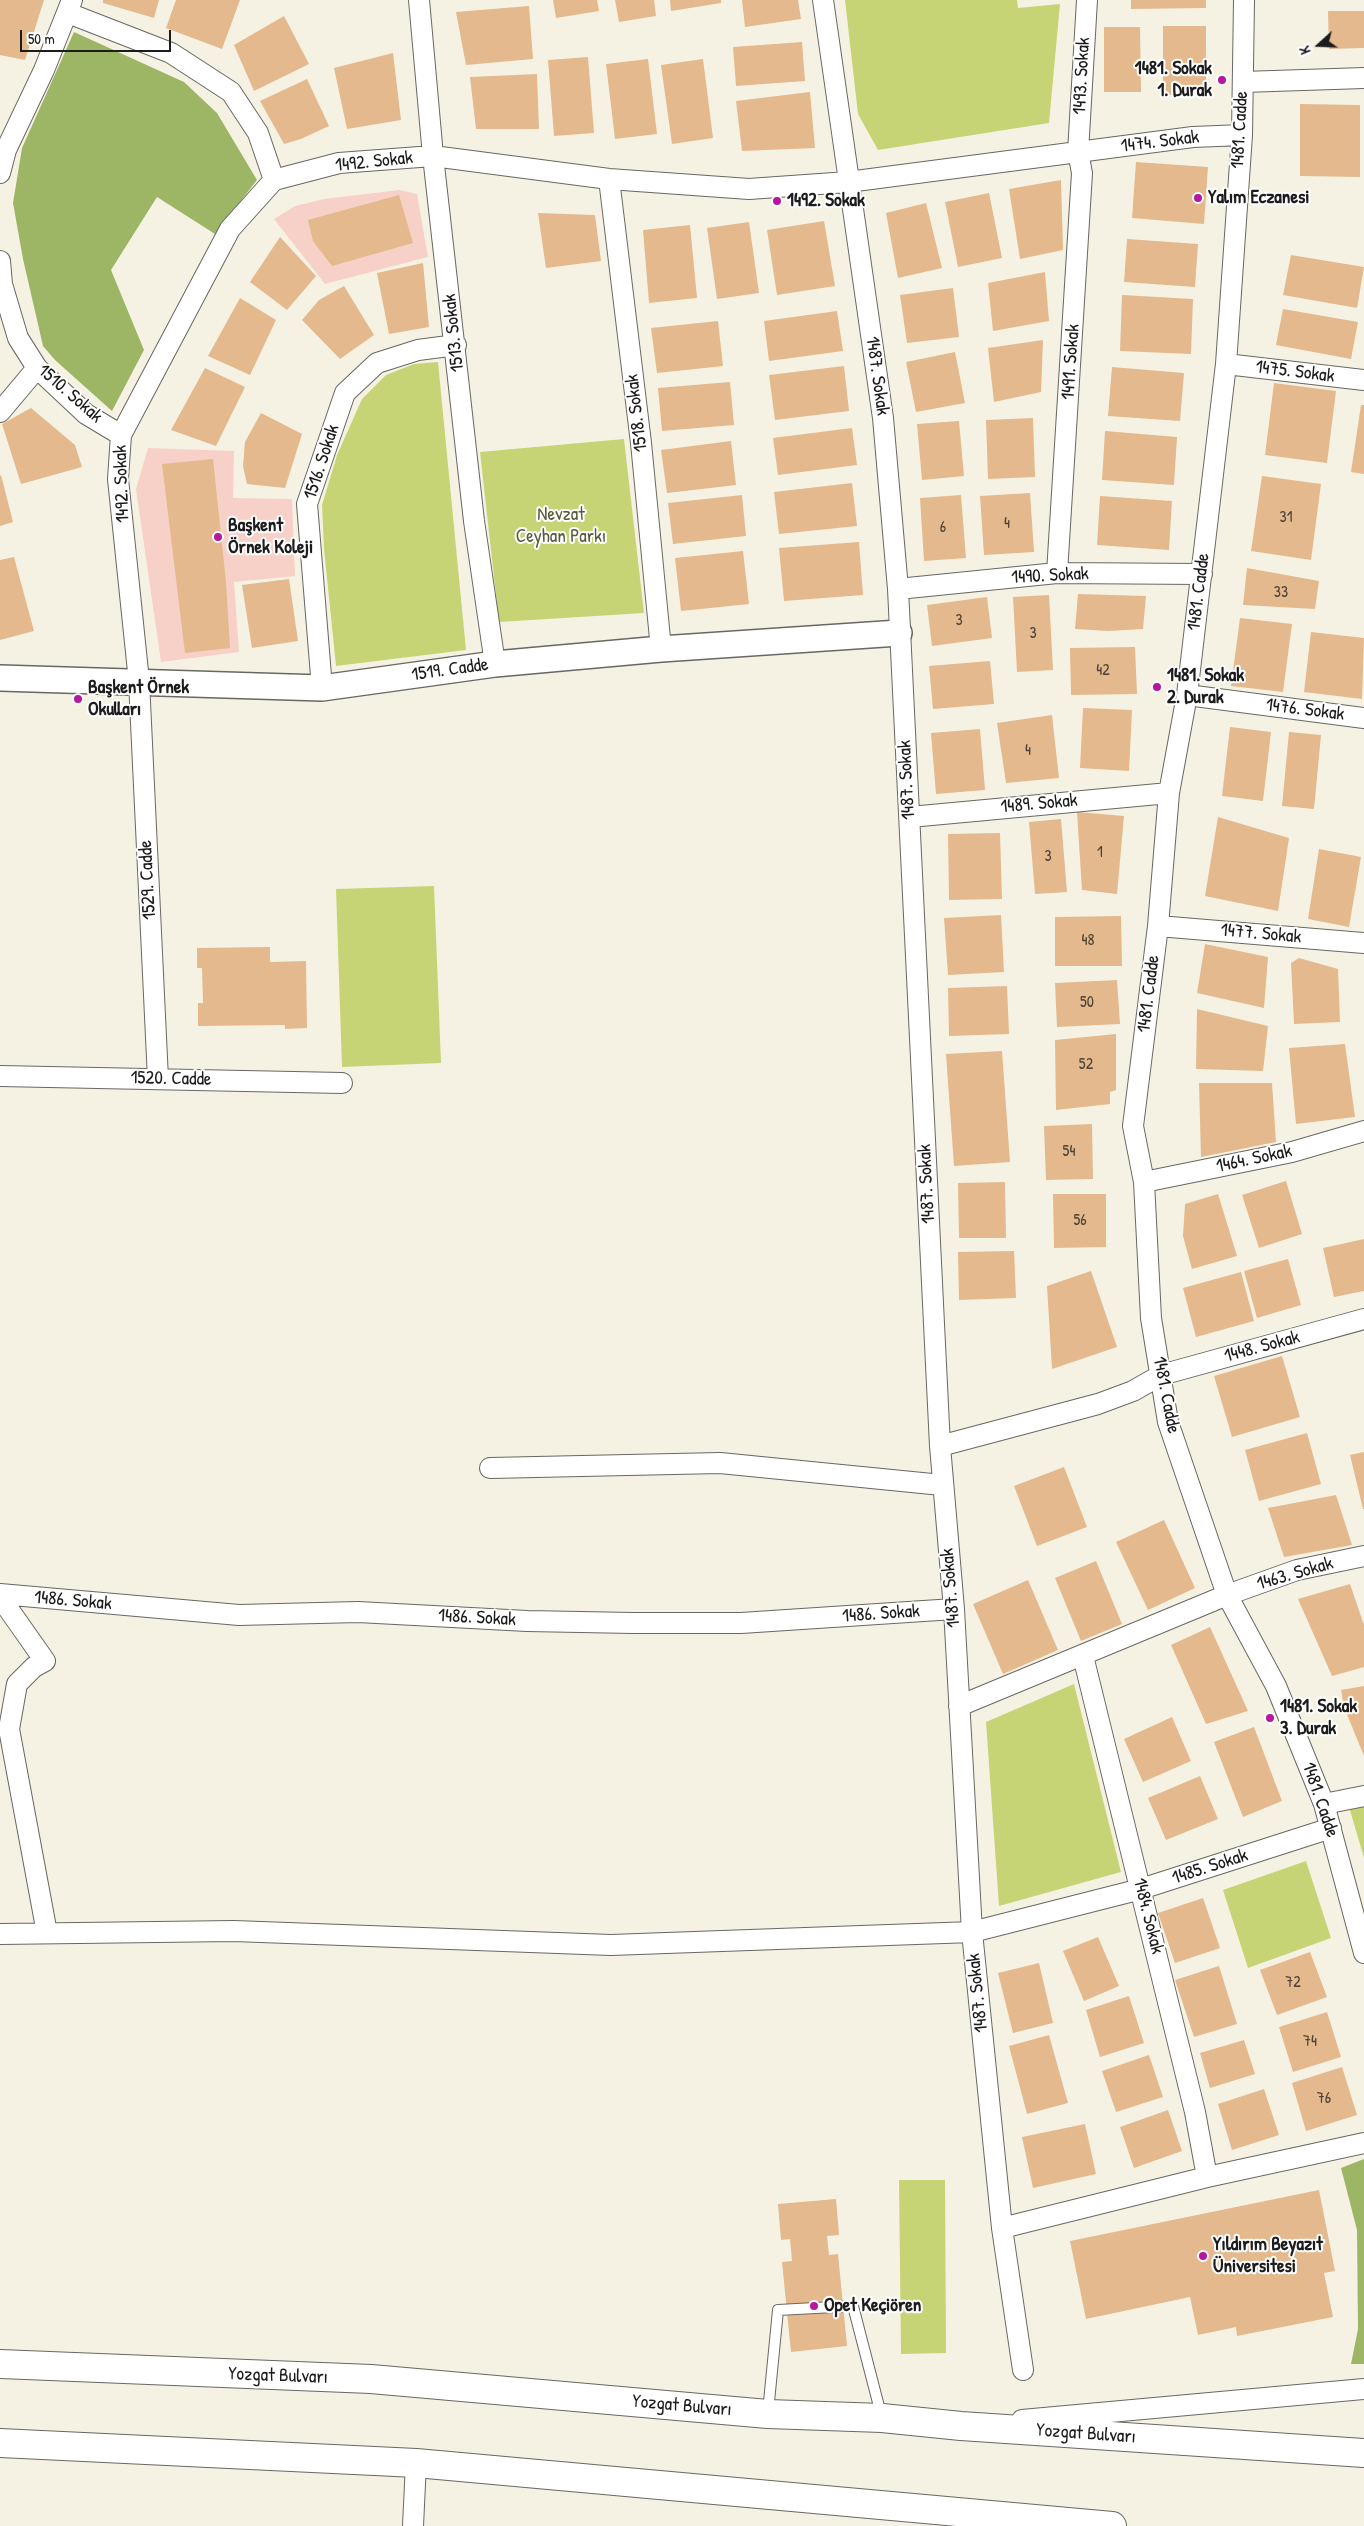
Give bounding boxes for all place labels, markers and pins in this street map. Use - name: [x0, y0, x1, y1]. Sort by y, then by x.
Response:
- place label: 1481. Sokak 1. Durak: [1135, 58, 1212, 102]
- marker: 1481. Sokak 1. Durak: [1216, 74, 1228, 86]
- place label: Yalım Eczanesi: [1208, 187, 1310, 209]
- place label: 1492. Sokak: [787, 190, 865, 212]
- marker: Yalım Eczanesi: [1192, 192, 1204, 204]
- marker: 1492. Sokak: [771, 195, 783, 207]
- place label: Başkent Örnek Koleji: [228, 515, 313, 559]
- marker: Başkent Örnek Koleji: [212, 531, 224, 543]
- place label: 1481. Sokak 2. Durak: [1167, 665, 1244, 709]
- place label: Başkent Örnek Okulları: [88, 677, 189, 721]
- marker: 1481. Sokak 2. Durak: [1151, 681, 1163, 693]
- marker: Başkent Örnek Okulları: [72, 693, 84, 705]
- place label: 1481. Sokak 3. Durak: [1280, 1696, 1357, 1740]
- marker: 1481. Sokak 3. Durak: [1264, 1712, 1276, 1724]
- place label: Yıldırım Beyazıt Üniversitesi: [1213, 2234, 1323, 2278]
- marker: Yıldırım Beyazıt Üniversitesi: [1197, 2250, 1209, 2262]
- place label: Opet Keçiören: [824, 2295, 921, 2317]
- marker: Opet Keçiören: [808, 2300, 820, 2312]

